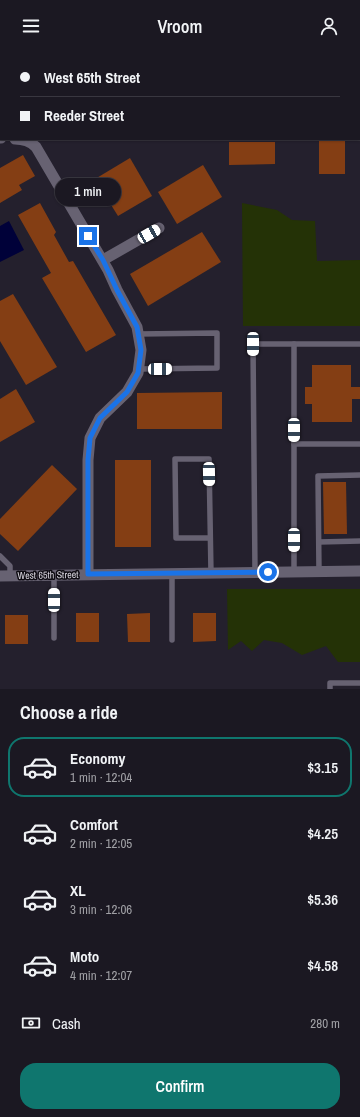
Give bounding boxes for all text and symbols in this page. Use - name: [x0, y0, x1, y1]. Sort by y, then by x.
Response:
- text: Vroom: [158, 14, 202, 39]
- icon: menu: [20, 15, 42, 37]
- icon: person: [318, 15, 340, 37]
- text: West 65th Street: [44, 67, 140, 88]
- text: Reeder Street: [44, 105, 124, 126]
- callout: 1 min: [55, 178, 121, 206]
- text: 1 min: [74, 183, 102, 200]
- car: [136, 223, 162, 245]
- route end: [79, 227, 97, 245]
- car: [247, 332, 259, 356]
- car: [148, 363, 172, 375]
- car: [288, 418, 300, 442]
- car: [203, 462, 215, 486]
- car: [288, 528, 300, 552]
- route start: [259, 563, 277, 581]
- street label: West 65th Street: [17, 568, 79, 582]
- car: [48, 588, 60, 612]
- text: Choose a ride: [20, 700, 118, 725]
- text: Economy: [70, 748, 125, 769]
- icon: car: [22, 749, 58, 785]
- text: $3.15: [307, 757, 338, 778]
- text: 1 min · 12:04: [70, 769, 132, 786]
- text: Comfort: [70, 814, 118, 835]
- icon: car: [22, 815, 58, 851]
- text: $4.25: [307, 823, 338, 844]
- text: 2 min · 12:05: [70, 835, 132, 852]
- text: XL: [70, 880, 86, 901]
- icon: car: [22, 881, 58, 917]
- text: $5.36: [307, 889, 338, 910]
- text: 3 min · 12:06: [70, 901, 132, 918]
- text: Moto: [70, 946, 99, 967]
- icon: car: [22, 947, 58, 983]
- text: $4.58: [307, 955, 338, 976]
- text: 4 min · 12:07: [70, 967, 132, 984]
- icon: cash: [20, 1012, 42, 1034]
- text: Cash: [52, 1013, 81, 1034]
- text: 280 m: [310, 1015, 340, 1032]
- button: Confirm: [20, 1063, 340, 1109]

